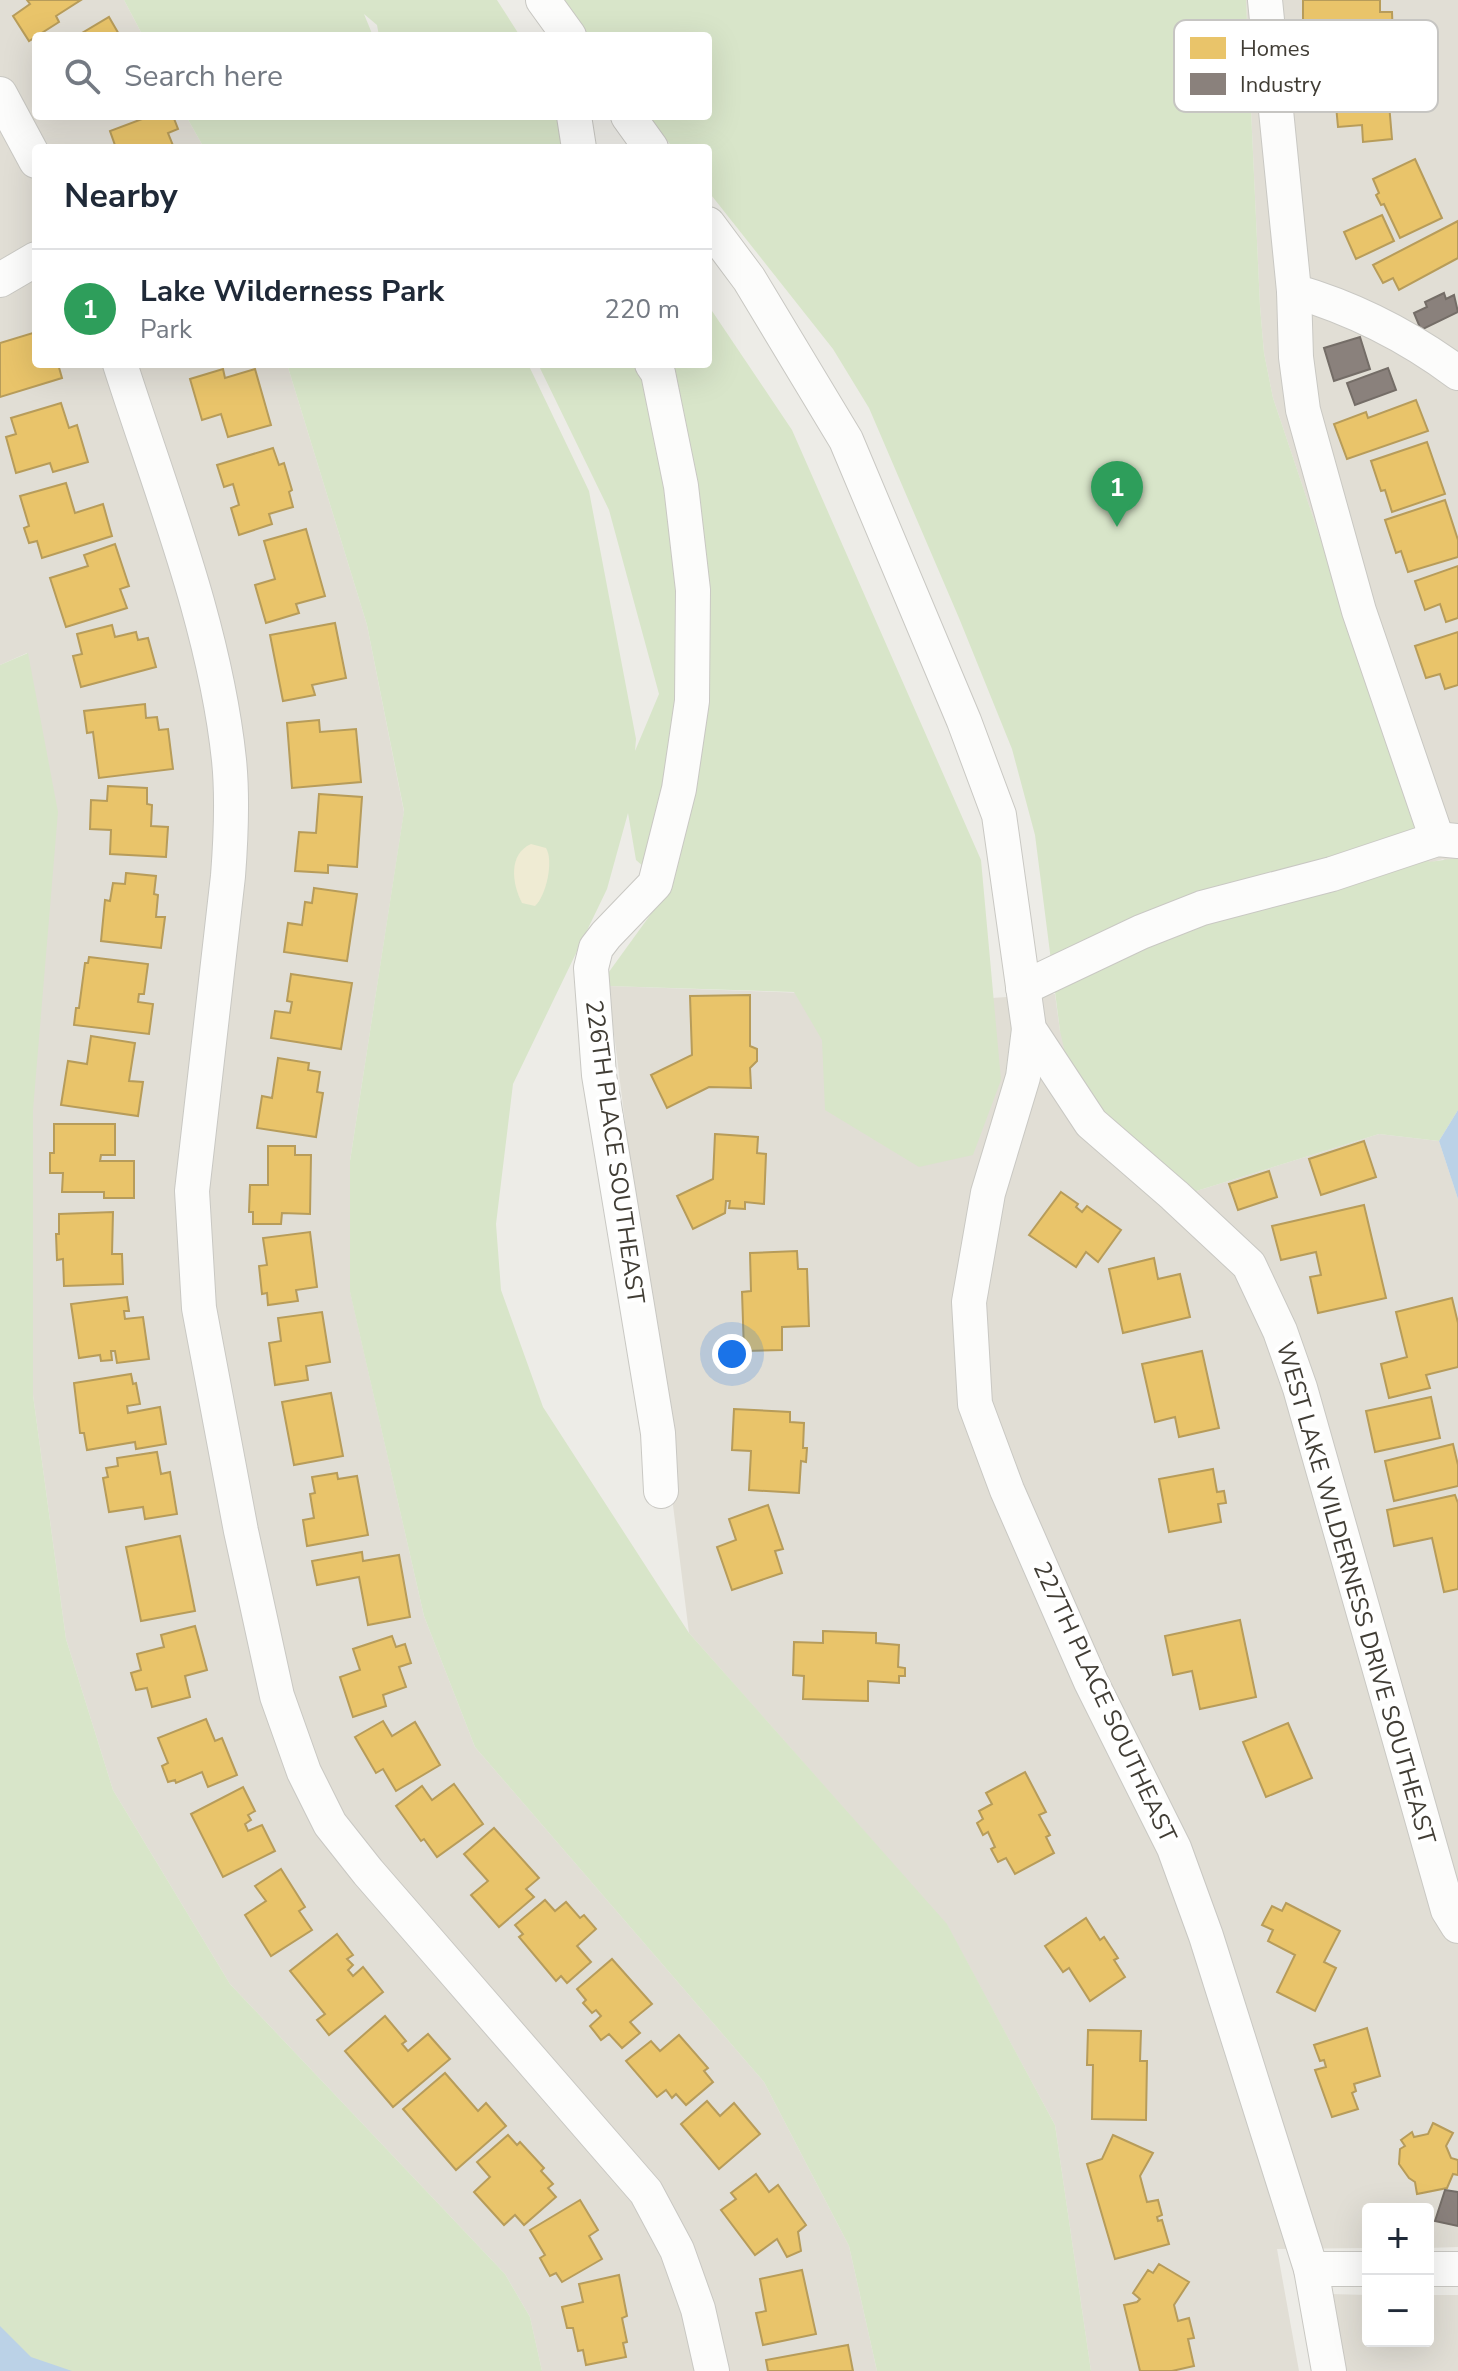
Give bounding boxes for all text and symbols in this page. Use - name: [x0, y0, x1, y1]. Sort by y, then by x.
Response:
- legend: [1174, 20, 1438, 112]
- search box: [32, 32, 712, 120]
- text: Homes: [1240, 34, 1310, 64]
- icon: search: [60, 54, 104, 98]
- text: Search here: [124, 56, 283, 97]
- text: Industry: [1240, 70, 1322, 100]
- text: Nearby: [64, 173, 178, 219]
- text: Lake Wilderness Park: [140, 271, 444, 312]
- text: 1: [82, 292, 98, 327]
- text: 220 m: [604, 292, 680, 327]
- text: Park: [140, 312, 192, 347]
- pin: 1: [1091, 461, 1143, 527]
- street label: 226TH PLACE SOUTHEAST: [578, 998, 652, 1307]
- your location: [712, 1334, 752, 1374]
- street label: WEST LAKE WILDERNESS DRIVE SOUTHEAST: [1269, 1338, 1443, 1848]
- street label: 227TH PLACE SOUTHEAST: [1026, 1556, 1185, 1848]
- map controls: [1362, 2203, 1434, 2347]
- button: +: [1362, 2203, 1434, 2275]
- button: −: [1362, 2275, 1434, 2347]

